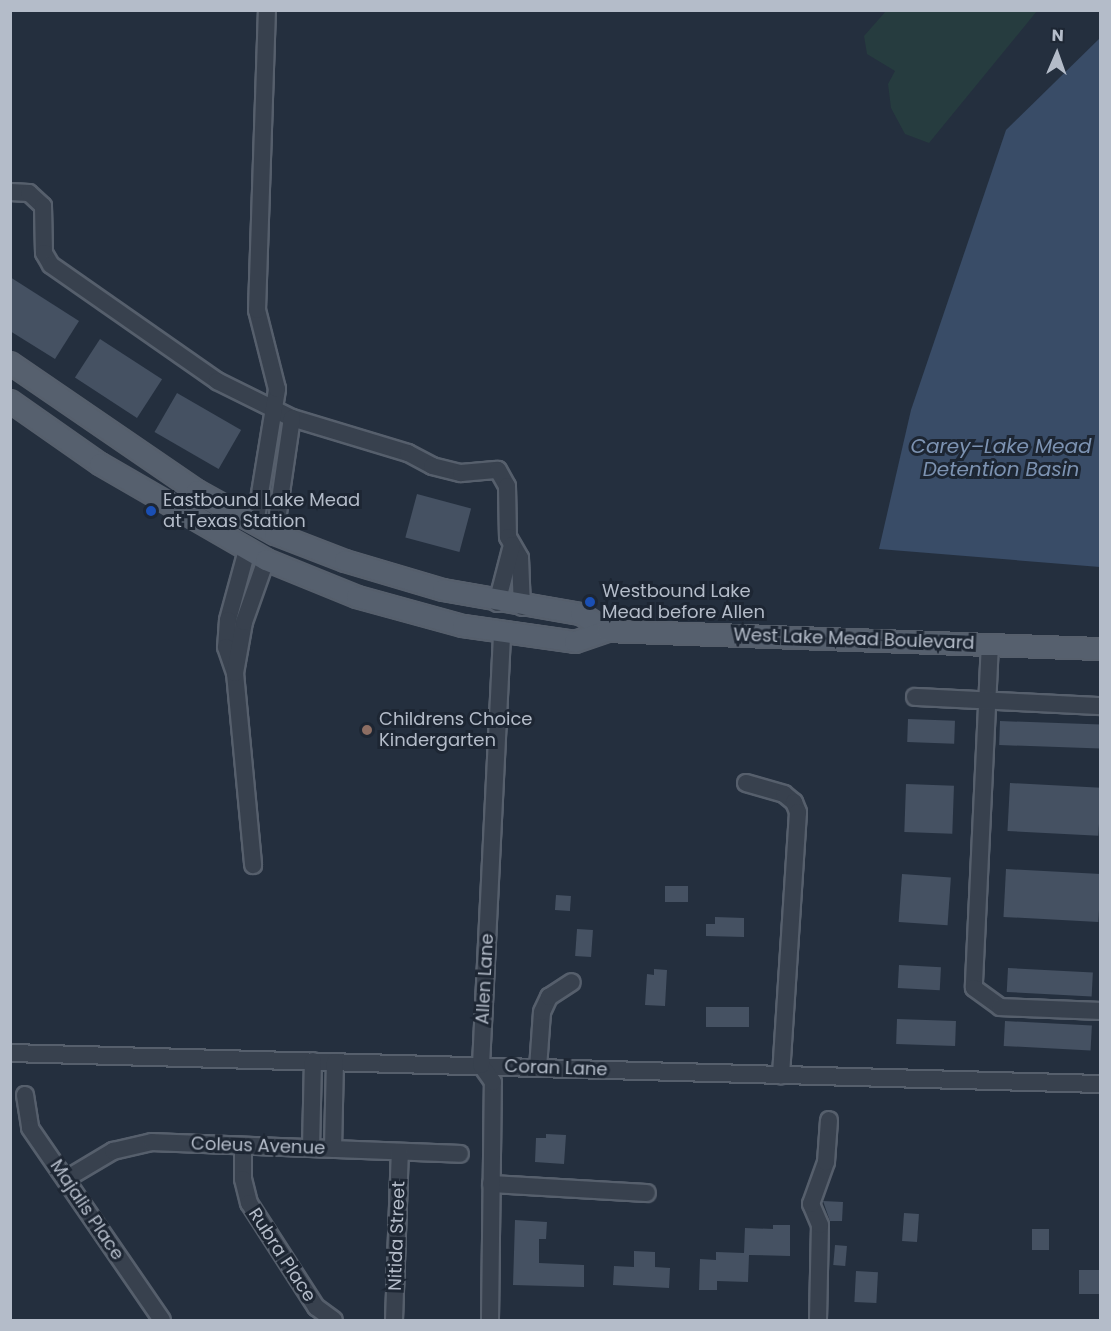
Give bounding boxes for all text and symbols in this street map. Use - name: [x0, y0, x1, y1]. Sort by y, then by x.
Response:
- north arrow: [1027, 24, 1087, 84]
- text: N: [1051, 24, 1064, 47]
- water label: Carey–Lake Mead Detention Basin: [910, 435, 1092, 482]
- place label: Eastbound Lake Mead at Texas Station: [163, 490, 360, 532]
- marker: Eastbound Lake Mead at Texas Station: [144, 504, 158, 518]
- place label: Westbound Lake Mead before Allen: [602, 581, 765, 624]
- marker: Westbound Lake Mead before Allen: [583, 595, 597, 609]
- street label: West Lake Mead Boulevard: [733, 624, 975, 654]
- place label: Childrens Choice Kindergarten: [379, 709, 532, 752]
- marker: Childrens Choice Kindergarten: [360, 723, 374, 737]
- street label: Allen Lane: [472, 933, 498, 1025]
- street label: Coran Lane: [504, 1055, 608, 1081]
- street label: Coleus Avenue: [191, 1133, 325, 1159]
- street label: Majalis Place: [45, 1156, 129, 1264]
- street label: Nitida Street: [384, 1181, 410, 1291]
- street label: Rubra Place: [244, 1204, 320, 1306]

